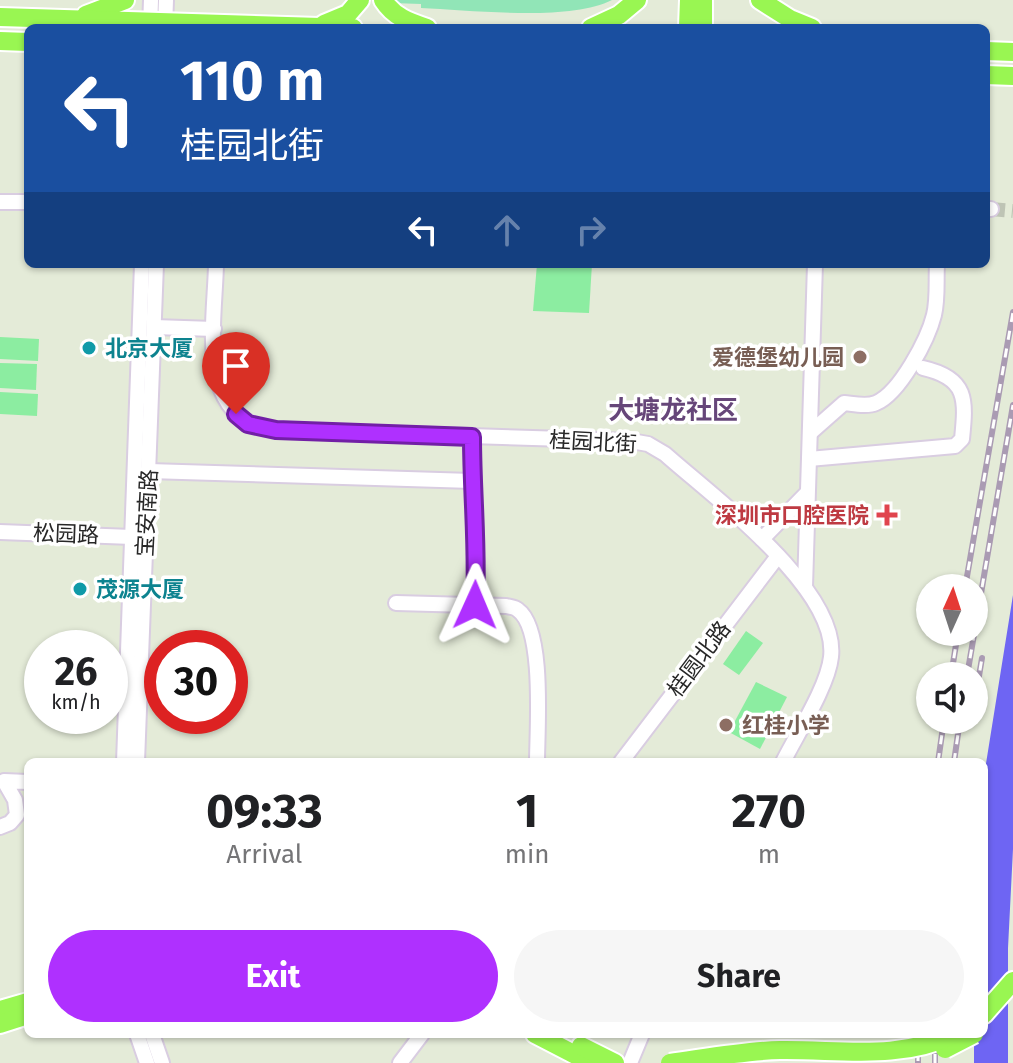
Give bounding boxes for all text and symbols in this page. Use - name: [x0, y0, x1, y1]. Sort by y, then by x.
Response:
- text: 110 m: [180, 48, 324, 115]
- icon: left: [48, 56, 152, 160]
- text: 桂园北街: [180, 124, 324, 168]
- icon: left: [401, 208, 445, 252]
- icon: ahead: [485, 208, 529, 252]
- icon: right: [569, 208, 613, 252]
- pin: [202, 332, 270, 414]
- place label: 北京大厦: [105, 335, 193, 362]
- marker: 北京大厦: [80, 339, 98, 357]
- icon: arrive: [214, 344, 258, 388]
- place label: 爱德堡幼儿园: [712, 344, 844, 371]
- marker: 爱德堡幼儿园: [851, 348, 869, 366]
- district label: 大塘龙社区: [608, 395, 738, 426]
- street label: 桂园北街: [548, 426, 638, 458]
- street label: 宝安南路: [131, 468, 163, 558]
- place label: 深圳市口腔医院: [715, 502, 869, 529]
- marker: 深圳市口腔医院: [876, 504, 898, 526]
- street label: 松园路: [33, 519, 99, 549]
- position arrow: [433, 563, 517, 647]
- north arrow: [916, 574, 988, 646]
- map controls: [916, 574, 988, 734]
- place label: 茂源大厦: [96, 576, 184, 603]
- marker: 茂源大厦: [71, 580, 89, 598]
- street label: 桂圆北路: [662, 616, 736, 702]
- speed limit sign: 30: [144, 630, 248, 734]
- text: 26: [54, 648, 98, 696]
- button: sound: [916, 662, 988, 734]
- text: km/h: [51, 690, 101, 714]
- place label: 红桂小学: [742, 712, 830, 739]
- marker: 红桂小学: [717, 716, 735, 734]
- text: 09:33: [206, 782, 323, 840]
- text: 1: [516, 782, 538, 840]
- text: 270: [732, 782, 806, 840]
- text: Arrival: [226, 839, 302, 870]
- text: min: [505, 839, 550, 870]
- text: m: [758, 839, 780, 870]
- button: Exit: [48, 930, 498, 1022]
- button: Share: [514, 930, 964, 1022]

